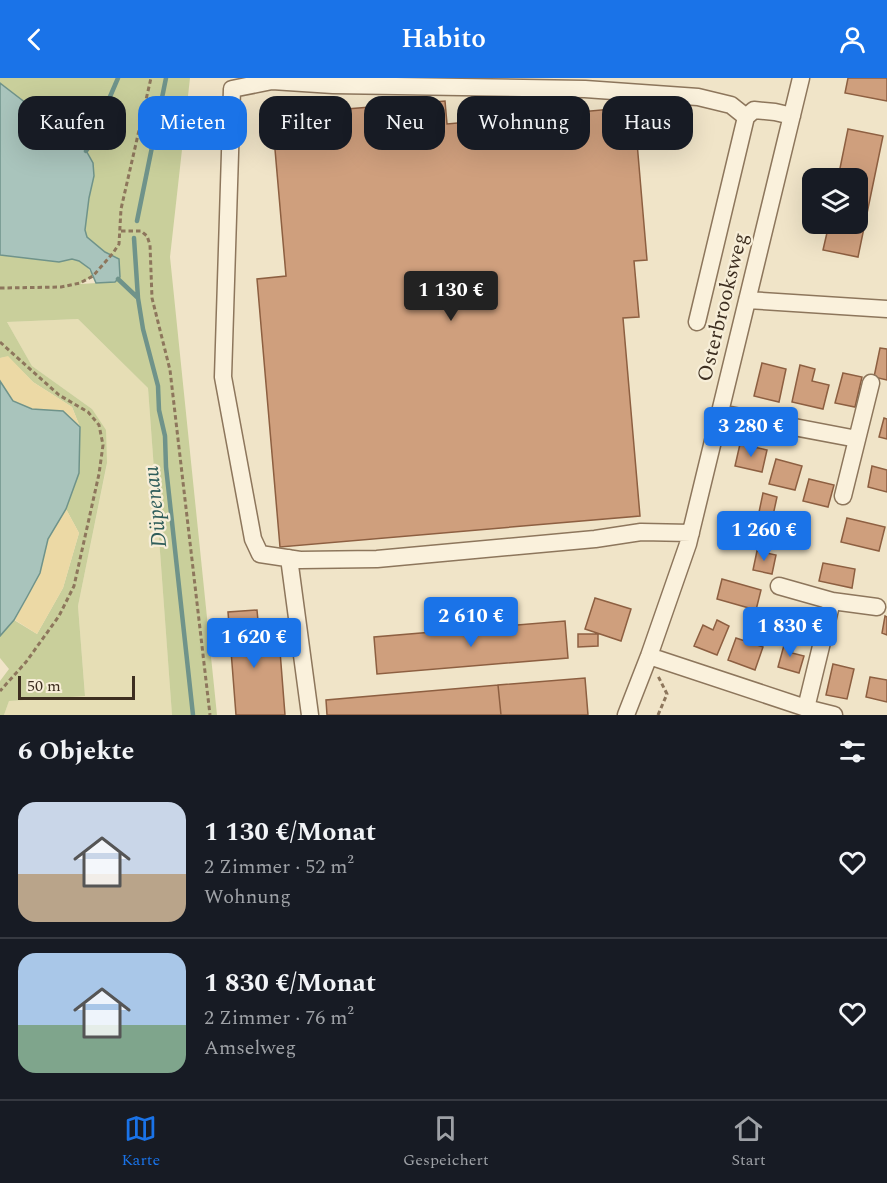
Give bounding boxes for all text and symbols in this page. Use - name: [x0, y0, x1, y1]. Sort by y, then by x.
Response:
- text: Habito: [401, 18, 486, 60]
- icon: back: [18, 23, 51, 56]
- icon: person: [836, 23, 869, 56]
- chip: Kaufen: [18, 96, 126, 150]
- chip: Mieten: [138, 96, 247, 150]
- chip: Filter: [259, 96, 352, 150]
- chip: Neu: [364, 96, 445, 150]
- chip: Wohnung: [457, 96, 590, 150]
- chip: Haus: [602, 96, 693, 150]
- map controls: [802, 168, 868, 234]
- button: layers: [802, 168, 868, 234]
- street label: Osterbrooksweg: [689, 229, 757, 385]
- pin: 1 130 €: [396, 271, 506, 322]
- text: 1 130 €: [418, 275, 484, 305]
- pin: 3 280 €: [696, 407, 806, 458]
- text: 3 280 €: [718, 411, 784, 441]
- water label: Düpenau: [135, 464, 176, 549]
- pin: 1 260 €: [709, 511, 819, 562]
- text: 1 260 €: [731, 515, 797, 545]
- pin: 2 610 €: [416, 597, 526, 648]
- text: 2 610 €: [438, 601, 504, 631]
- pin: 1 830 €: [735, 607, 845, 658]
- text: 1 830 €: [757, 611, 823, 641]
- pin: 1 620 €: [199, 618, 309, 669]
- text: 1 620 €: [221, 622, 287, 652]
- scale bar: [18, 673, 135, 700]
- text: 50 m: [27, 674, 61, 698]
- text: 6 Objekte: [18, 731, 134, 771]
- icon: filters: [836, 735, 869, 768]
- text: 1 130 €/Monat: [204, 812, 376, 852]
- icon: home: [66, 826, 138, 898]
- icon: heart: [836, 846, 869, 879]
- text: 2 Zimmer · 52 m²: [204, 852, 354, 882]
- text: Wohnung: [204, 882, 291, 912]
- text: 1 830 €/Monat: [204, 963, 376, 1003]
- icon: home: [66, 977, 138, 1049]
- icon: heart: [836, 997, 869, 1030]
- text: 2 Zimmer · 76 m²: [204, 1003, 354, 1033]
- text: Amselweg: [204, 1033, 296, 1063]
- tab: Karte: [121, 1112, 160, 1172]
- tab: Gespeichert: [403, 1112, 489, 1172]
- tab: Start: [731, 1112, 766, 1172]

